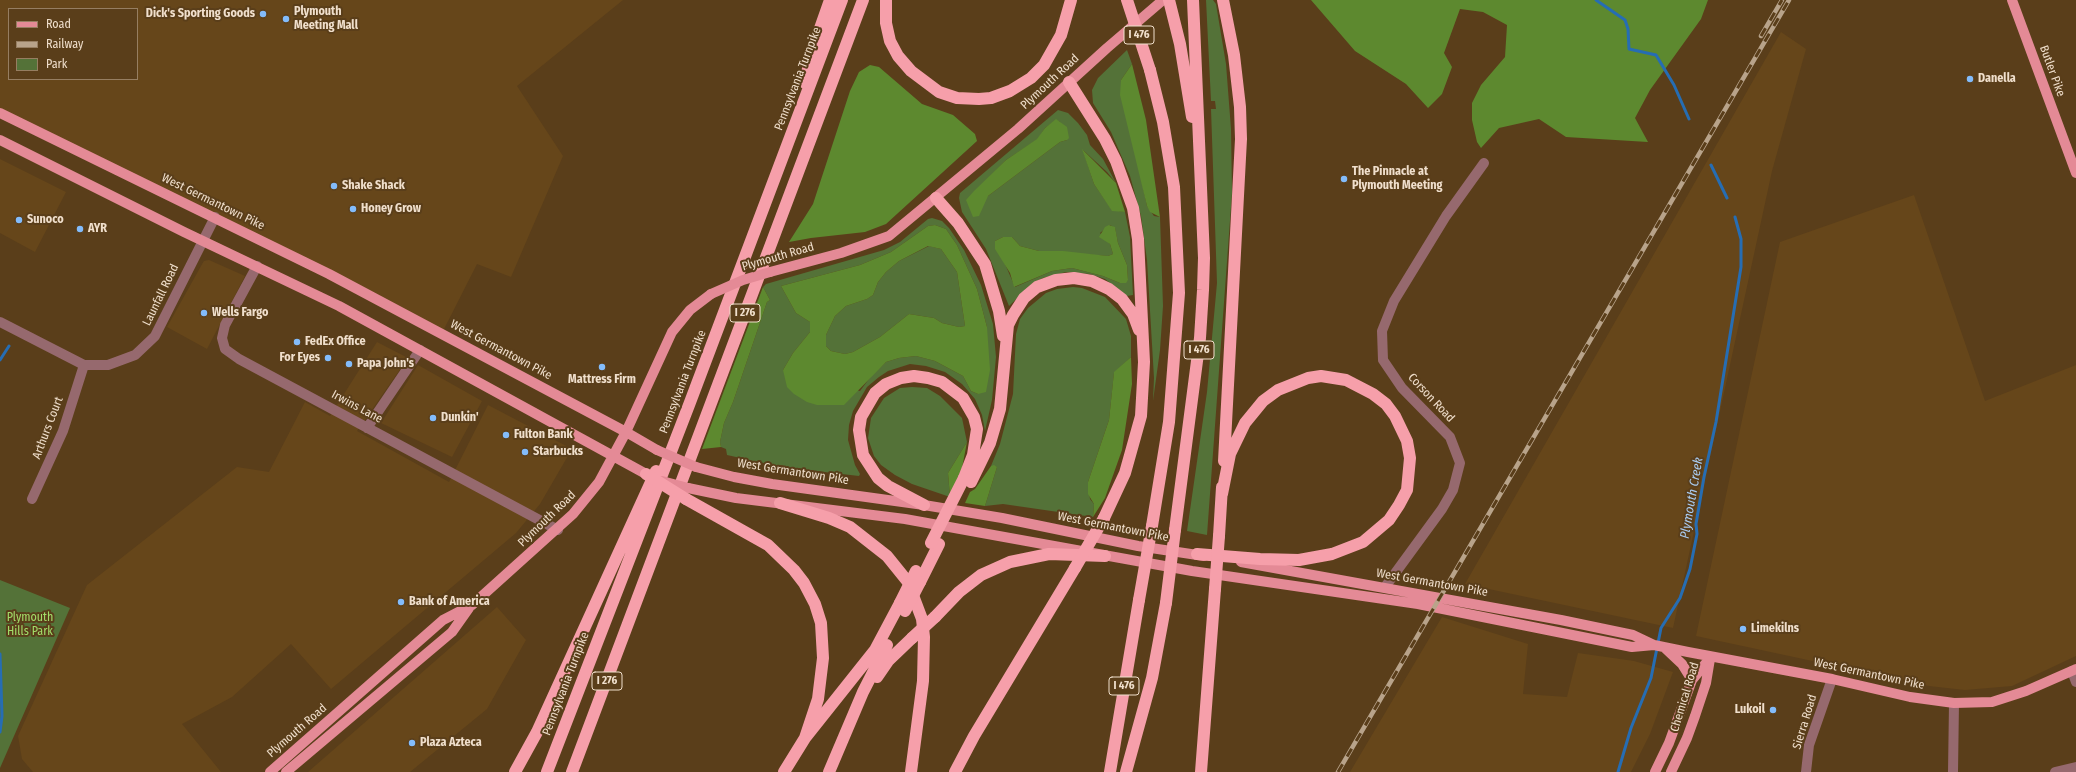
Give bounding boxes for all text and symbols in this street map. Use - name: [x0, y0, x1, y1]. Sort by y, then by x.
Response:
- place label: Plymouth Meeting Mall: [294, 5, 358, 33]
- place label: Dick's Sporting Goods: [146, 7, 255, 21]
- legend: [8, 8, 138, 80]
- marker: Dick's Sporting Goods: [258, 9, 268, 19]
- marker: Plymouth Meeting Mall: [281, 14, 291, 24]
- text: Road: [46, 17, 71, 31]
- street label: Pennsylvania Turnpike: [772, 25, 824, 133]
- road number: I 476: [1124, 26, 1154, 44]
- text: Railway: [46, 37, 83, 51]
- street label: Butler Pike: [2036, 43, 2068, 99]
- street label: Plymouth Road: [1018, 51, 1082, 113]
- text: Park: [46, 57, 67, 71]
- place label: Danella: [1978, 72, 2016, 86]
- marker: Danella: [1965, 74, 1975, 84]
- place label: The Pinnacle at Plymouth Meeting: [1352, 165, 1442, 193]
- street label: West Germantown Pike: [159, 171, 267, 233]
- marker: The Pinnacle at Plymouth Meeting: [1339, 174, 1349, 184]
- place label: Shake Shack: [342, 179, 405, 193]
- marker: Shake Shack: [329, 181, 339, 191]
- place label: Honey Grow: [361, 202, 421, 216]
- marker: Honey Grow: [348, 204, 358, 214]
- place label: Sunoco: [27, 213, 64, 227]
- marker: Sunoco: [14, 215, 24, 225]
- place label: AYR: [88, 222, 107, 236]
- marker: AYR: [75, 224, 85, 234]
- street label: Plymouth Road: [740, 240, 816, 274]
- street label: Launfall Road: [140, 262, 182, 328]
- road number: I 276: [730, 304, 760, 322]
- place label: Wells Fargo: [212, 306, 268, 320]
- marker: Wells Fargo: [199, 308, 209, 318]
- street label: West Germantown Pike: [448, 317, 554, 383]
- street label: Pennsylvania Turnpike: [657, 328, 709, 436]
- place label: FedEx Office: [305, 335, 365, 349]
- marker: FedEx Office: [292, 337, 302, 347]
- road number: I 476: [1184, 341, 1214, 359]
- place label: For Eyes: [279, 351, 320, 365]
- marker: For Eyes: [323, 353, 333, 363]
- place label: Papa John's: [357, 357, 414, 371]
- marker: Papa John's: [344, 359, 354, 369]
- marker: Mattress Firm: [597, 362, 607, 372]
- street label: Corson Road: [1405, 371, 1457, 425]
- place label: Mattress Firm: [568, 373, 636, 387]
- street label: Irwins Lane: [329, 388, 385, 426]
- street label: Arthurs Court: [30, 395, 66, 461]
- place label: Dunkin': [441, 411, 479, 425]
- marker: Dunkin': [428, 413, 438, 423]
- place label: Fulton Bank: [514, 428, 573, 442]
- marker: Fulton Bank: [501, 430, 511, 440]
- place label: Starbucks: [533, 445, 583, 459]
- marker: Starbucks: [520, 447, 530, 457]
- street label: West Germantown Pike: [736, 456, 850, 488]
- water label: Plymouth Creek: [1677, 456, 1707, 540]
- street label: Plymouth Road: [515, 488, 579, 550]
- street label: West Germantown Pike: [1056, 509, 1170, 545]
- street label: West Germantown Pike: [1375, 566, 1489, 600]
- place label: Bank of America: [409, 595, 490, 609]
- marker: Bank of America: [396, 597, 406, 607]
- park label: Plymouth Hills Park: [7, 611, 53, 639]
- place label: Limekilns: [1751, 622, 1799, 636]
- marker: Limekilns: [1738, 624, 1748, 634]
- street label: Pennsylvania Turnpike: [540, 630, 592, 738]
- street label: West Germantown Pike: [1812, 655, 1926, 693]
- street label: Chemical Road: [1668, 660, 1702, 734]
- road number: I 276: [592, 672, 622, 690]
- road number: I 476: [1109, 677, 1139, 695]
- street label: Sierra Road: [1790, 693, 1820, 751]
- street label: Plymouth Road: [264, 701, 330, 761]
- place label: Lukoil: [1735, 703, 1765, 717]
- marker: Lukoil: [1768, 705, 1778, 715]
- place label: Plaza Azteca: [420, 736, 482, 750]
- marker: Plaza Azteca: [407, 738, 417, 748]

